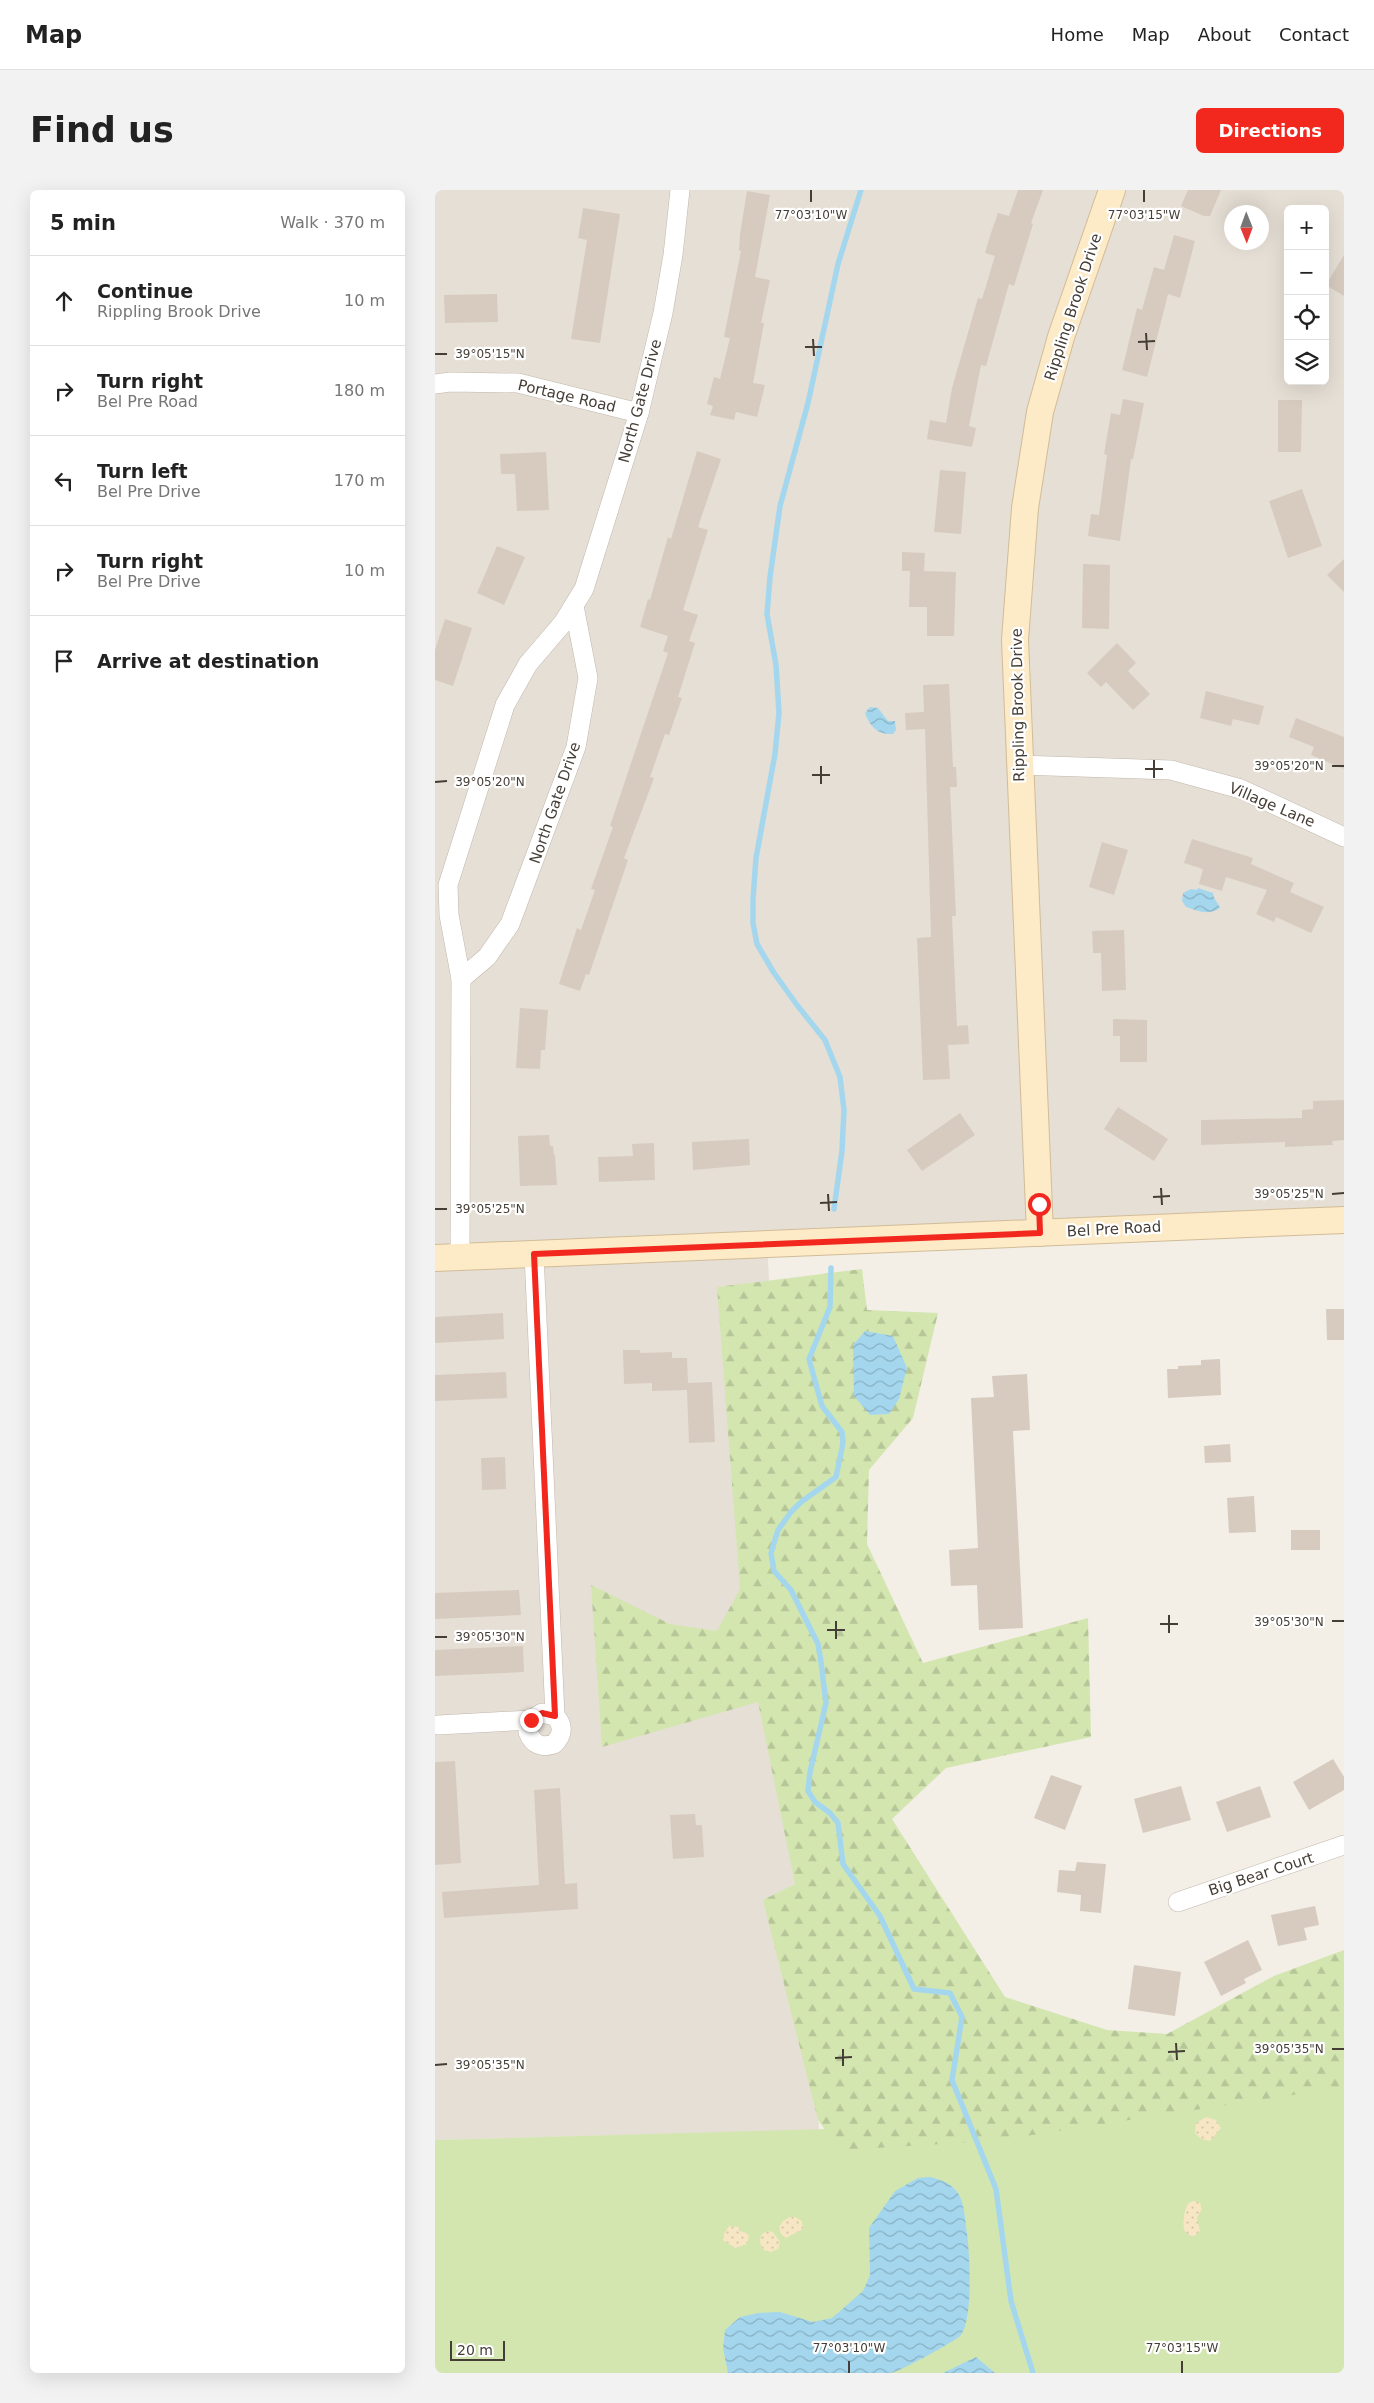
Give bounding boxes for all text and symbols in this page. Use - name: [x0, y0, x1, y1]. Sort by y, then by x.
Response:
- text: Map: [25, 21, 82, 49]
- text: Home: [1051, 24, 1104, 45]
- text: Map: [1132, 24, 1170, 45]
- text: About: [1198, 24, 1251, 45]
- text: Contact: [1279, 24, 1349, 45]
- button: Directions: [1196, 108, 1344, 153]
- text: Find us: [30, 110, 174, 150]
- north arrow: [1224, 205, 1269, 250]
- map controls: [1284, 205, 1329, 385]
- button: +: [1284, 205, 1329, 250]
- text: 77°03'10"W: [775, 208, 847, 222]
- text: 77°03'15"W: [1108, 208, 1180, 222]
- text: 5 min: [50, 211, 116, 235]
- text: Walk · 370 m: [280, 213, 385, 232]
- street label: Rippling Brook Drive: [1041, 231, 1105, 383]
- button: −: [1284, 250, 1329, 295]
- text: Continue: [97, 280, 193, 302]
- icon: ahead: [50, 287, 78, 315]
- text: 10 m: [344, 291, 385, 310]
- button: locate: [1284, 295, 1329, 340]
- text: Rippling Brook Drive: [97, 302, 261, 321]
- street label: North Gate Drive: [615, 337, 665, 465]
- button: layers: [1284, 340, 1329, 385]
- text: 39°05'15"N: [455, 347, 525, 361]
- text: Turn right: [97, 370, 203, 392]
- street label: Portage Road: [516, 376, 618, 416]
- icon: right: [50, 377, 78, 405]
- text: 180 m: [334, 381, 385, 400]
- text: Bel Pre Road: [97, 392, 198, 411]
- text: Turn left: [97, 460, 188, 482]
- icon: left: [50, 467, 78, 495]
- text: 170 m: [334, 471, 385, 490]
- text: Bel Pre Drive: [97, 482, 201, 501]
- text: Turn right: [97, 550, 203, 572]
- icon: right: [50, 557, 78, 585]
- text: 10 m: [344, 561, 385, 580]
- text: Bel Pre Drive: [97, 572, 201, 591]
- street label: Rippling Brook Drive: [1008, 628, 1028, 782]
- icon: arrive: [50, 647, 78, 675]
- text: Arrive at destination: [97, 650, 319, 672]
- street label: North Gate Drive: [526, 740, 584, 866]
- text: 39°05'20"N: [1254, 759, 1324, 773]
- text: 39°05'20"N: [455, 775, 525, 789]
- street label: Village Lane: [1226, 779, 1318, 831]
- text: 39°05'25"N: [1254, 1187, 1324, 1201]
- route start: [1028, 1193, 1051, 1216]
- text: 39°05'25"N: [455, 1202, 525, 1216]
- street label: Bel Pre Road: [1066, 1218, 1162, 1240]
- text: 39°05'30"N: [1254, 1615, 1324, 1629]
- text: 39°05'30"N: [455, 1630, 525, 1644]
- route end: [520, 1709, 543, 1732]
- street label: Big Bear Court: [1206, 1848, 1316, 1899]
- text: 39°05'35"N: [1254, 2042, 1324, 2056]
- text: 39°05'35"N: [455, 2058, 525, 2072]
- scale bar: [450, 2338, 505, 2361]
- text: 77°03'10"W: [813, 2341, 885, 2355]
- text: 77°03'15"W: [1146, 2341, 1218, 2355]
- text: 20 m: [457, 2342, 493, 2358]

